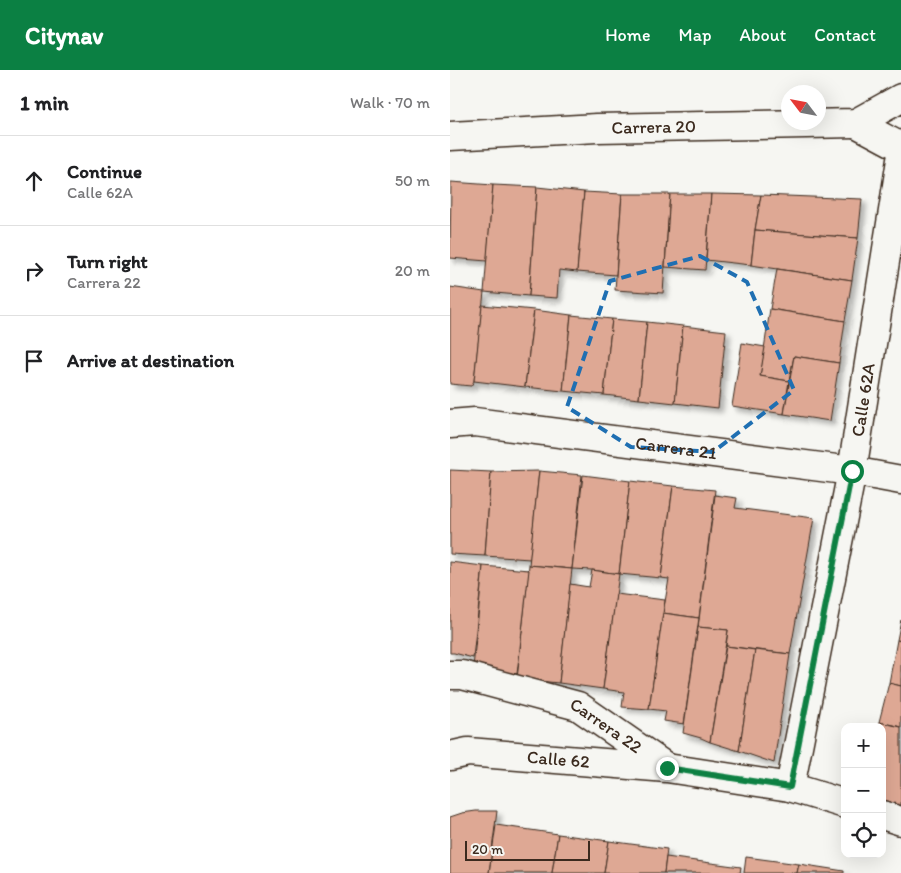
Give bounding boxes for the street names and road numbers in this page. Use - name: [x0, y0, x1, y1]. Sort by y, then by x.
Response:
- street label: Carrera 20: [611, 115, 696, 139]
- street label: Calle 62A: [847, 361, 880, 438]
- street label: Carrera 21: [634, 432, 718, 464]
- street label: Carrera 22: [568, 693, 647, 758]
- street label: Calle 62: [526, 746, 591, 773]

